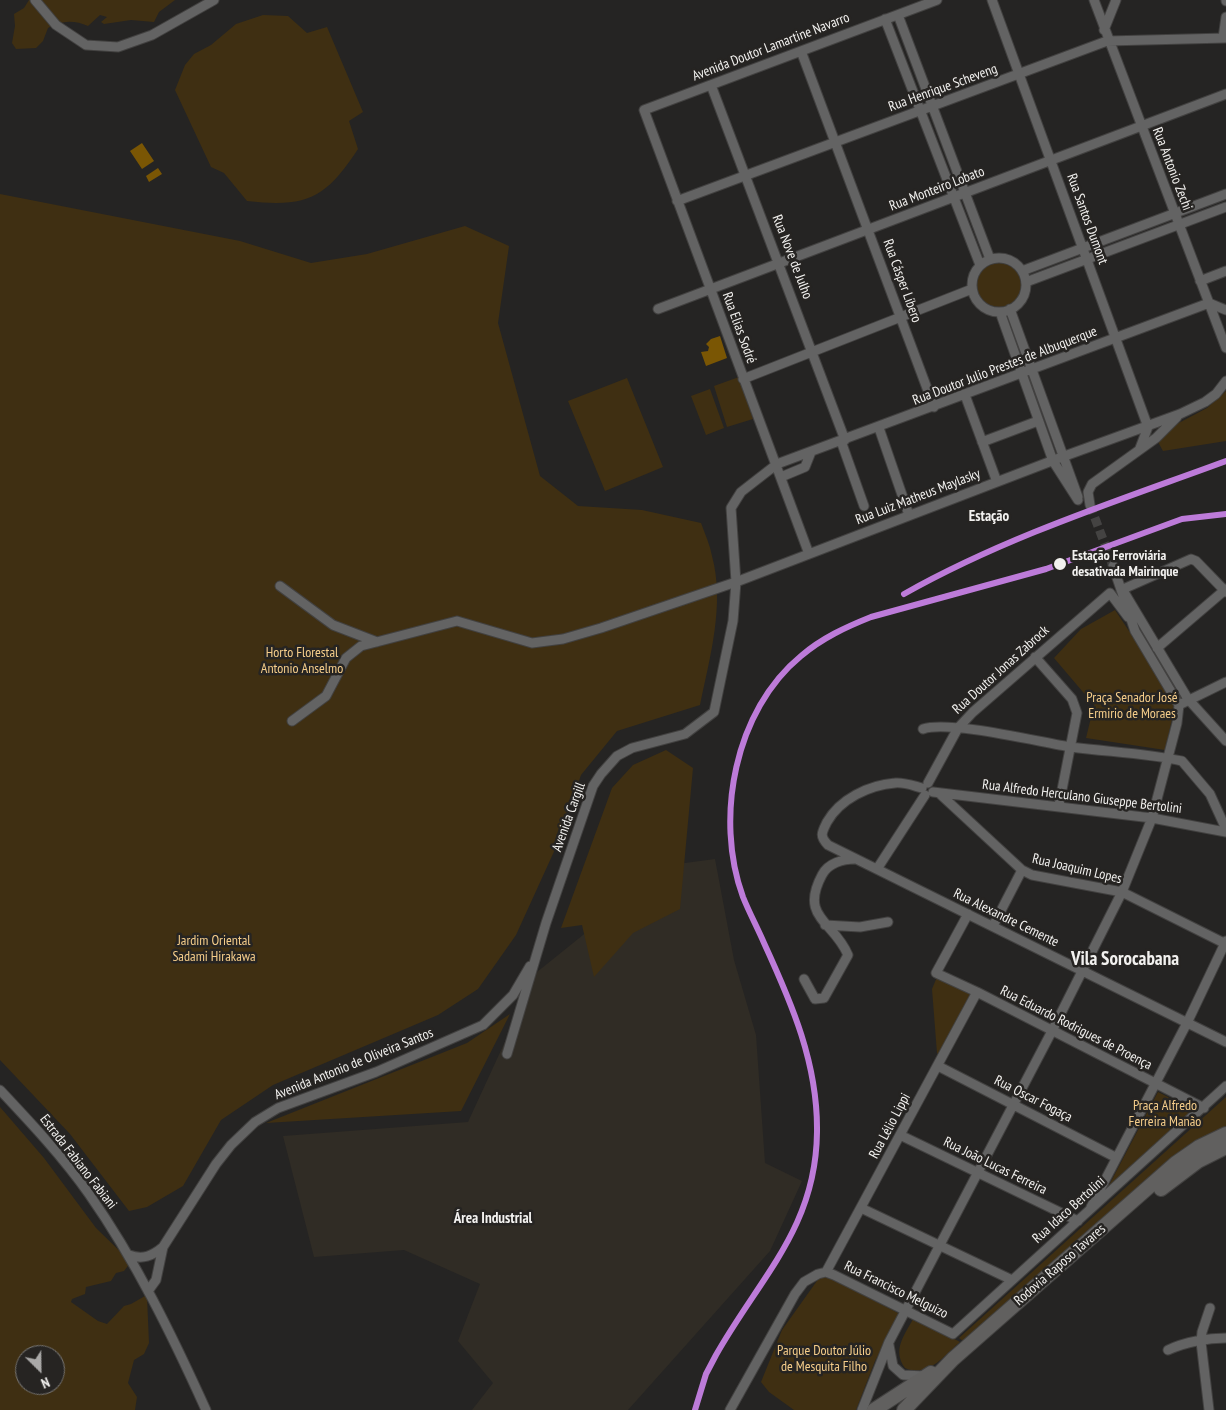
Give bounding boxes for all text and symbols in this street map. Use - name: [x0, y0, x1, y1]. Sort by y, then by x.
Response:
- street label: Avenida Doutor Lamartine Navarro: [690, 9, 852, 85]
- street label: Rua Henrique Scheveng: [886, 61, 1000, 115]
- street label: Rua Antonio Zechi: [1148, 125, 1196, 213]
- street label: Rua Monteiro Lobato: [887, 163, 987, 215]
- street label: Rua Santos Dumont: [1063, 171, 1111, 267]
- street label: Rua Nove de Julho: [768, 213, 816, 301]
- street label: Rua Cásper Líbero: [879, 237, 925, 325]
- street label: Rua Elias Sodré: [718, 290, 760, 366]
- street label: Rua Doutor Julio Prestes de Albuquerque: [910, 323, 1100, 409]
- street label: Rua Luiz Matheus Maylasky: [853, 465, 983, 529]
- district label: Estação: [969, 508, 1009, 526]
- place label: Estação Ferroviária desativada Mairinque: [1072, 548, 1179, 580]
- marker: Estação Ferroviária desativada Mairinque: [1052, 556, 1068, 572]
- street label: Rua Doutor Jonas Zabrock: [949, 622, 1053, 718]
- park label: Horto Florestal Antonio Anselmo: [261, 645, 343, 678]
- park label: Praça Senador José Ermirio de Moraes: [1086, 690, 1178, 722]
- street label: Rua Alfredo Herculano Giuseppe Bertolini: [981, 776, 1183, 818]
- street label: Avenida Cargill: [549, 780, 589, 854]
- street label: Rua Joaquim Lopes: [1031, 851, 1123, 887]
- street label: Rua Alexandre Cemente: [951, 885, 1061, 951]
- park label: Jardim Oriental Sadami Hirakawa: [172, 933, 256, 966]
- district label: Vila Sorocabana: [1071, 949, 1179, 971]
- street label: Rua Eduardo Rodrigues de Proença: [997, 982, 1155, 1074]
- street label: Avenida Antonio de Oliveira Santos: [272, 1024, 436, 1104]
- street label: Rua Oscar Fogaça: [991, 1072, 1075, 1126]
- street label: Rua Lélio Lippi: [866, 1090, 914, 1162]
- park label: Praça Alfredo Ferreira Manão: [1129, 1098, 1201, 1130]
- street label: Estrada Fabiano Fabiani: [36, 1111, 120, 1213]
- street label: Rua João Lucas Ferreira: [941, 1134, 1049, 1198]
- street label: Rua Idaco Bertolini: [1029, 1173, 1109, 1247]
- district label: Área Industrial: [454, 1210, 532, 1228]
- street label: Rodovia Raposo Tavares: [1011, 1221, 1109, 1309]
- street label: Rua Francisco Melguizo: [841, 1258, 951, 1322]
- park label: Parque Doutor Júlio de Mesquita Filho: [777, 1343, 871, 1375]
- north arrow: [15, 1345, 65, 1395]
- text: N: [38, 1373, 52, 1393]

